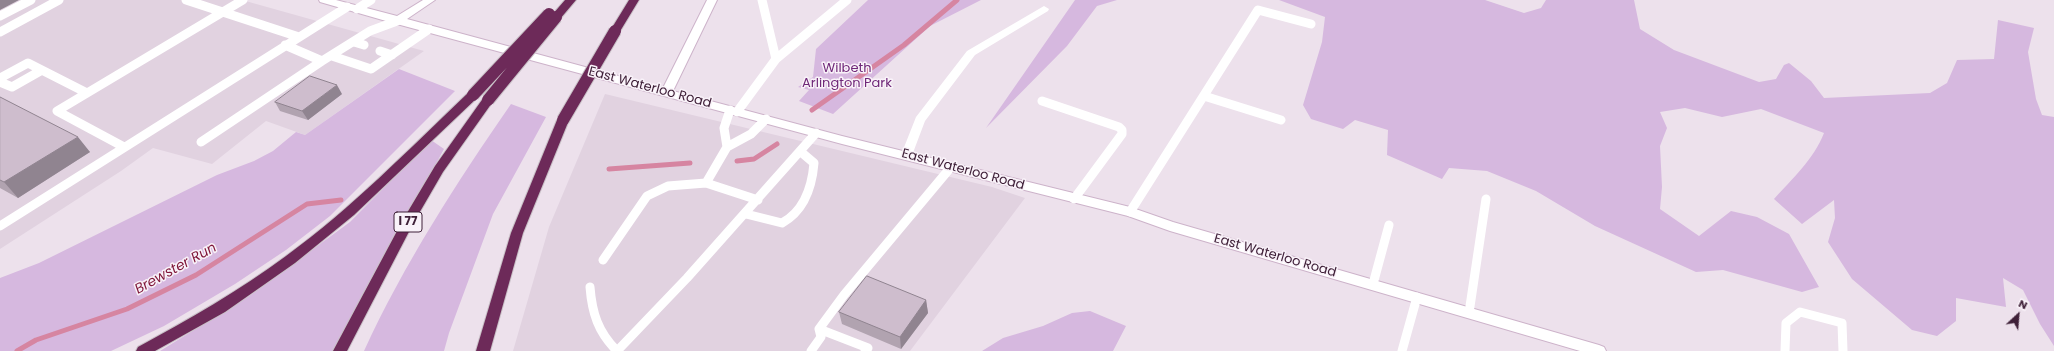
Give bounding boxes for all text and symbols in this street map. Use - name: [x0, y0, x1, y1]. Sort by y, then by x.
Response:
- park label: Wilbeth Arlington Park: [802, 61, 892, 92]
- street label: East Waterloo Road: [587, 64, 713, 112]
- street label: East Waterloo Road: [900, 146, 1026, 194]
- road number: I 77: [394, 212, 422, 232]
- street label: East Waterloo Road: [1212, 231, 1338, 281]
- water label: Brewster Run: [132, 240, 220, 298]
- north arrow: [1998, 295, 2038, 335]
- text: N: [2016, 295, 2030, 313]

